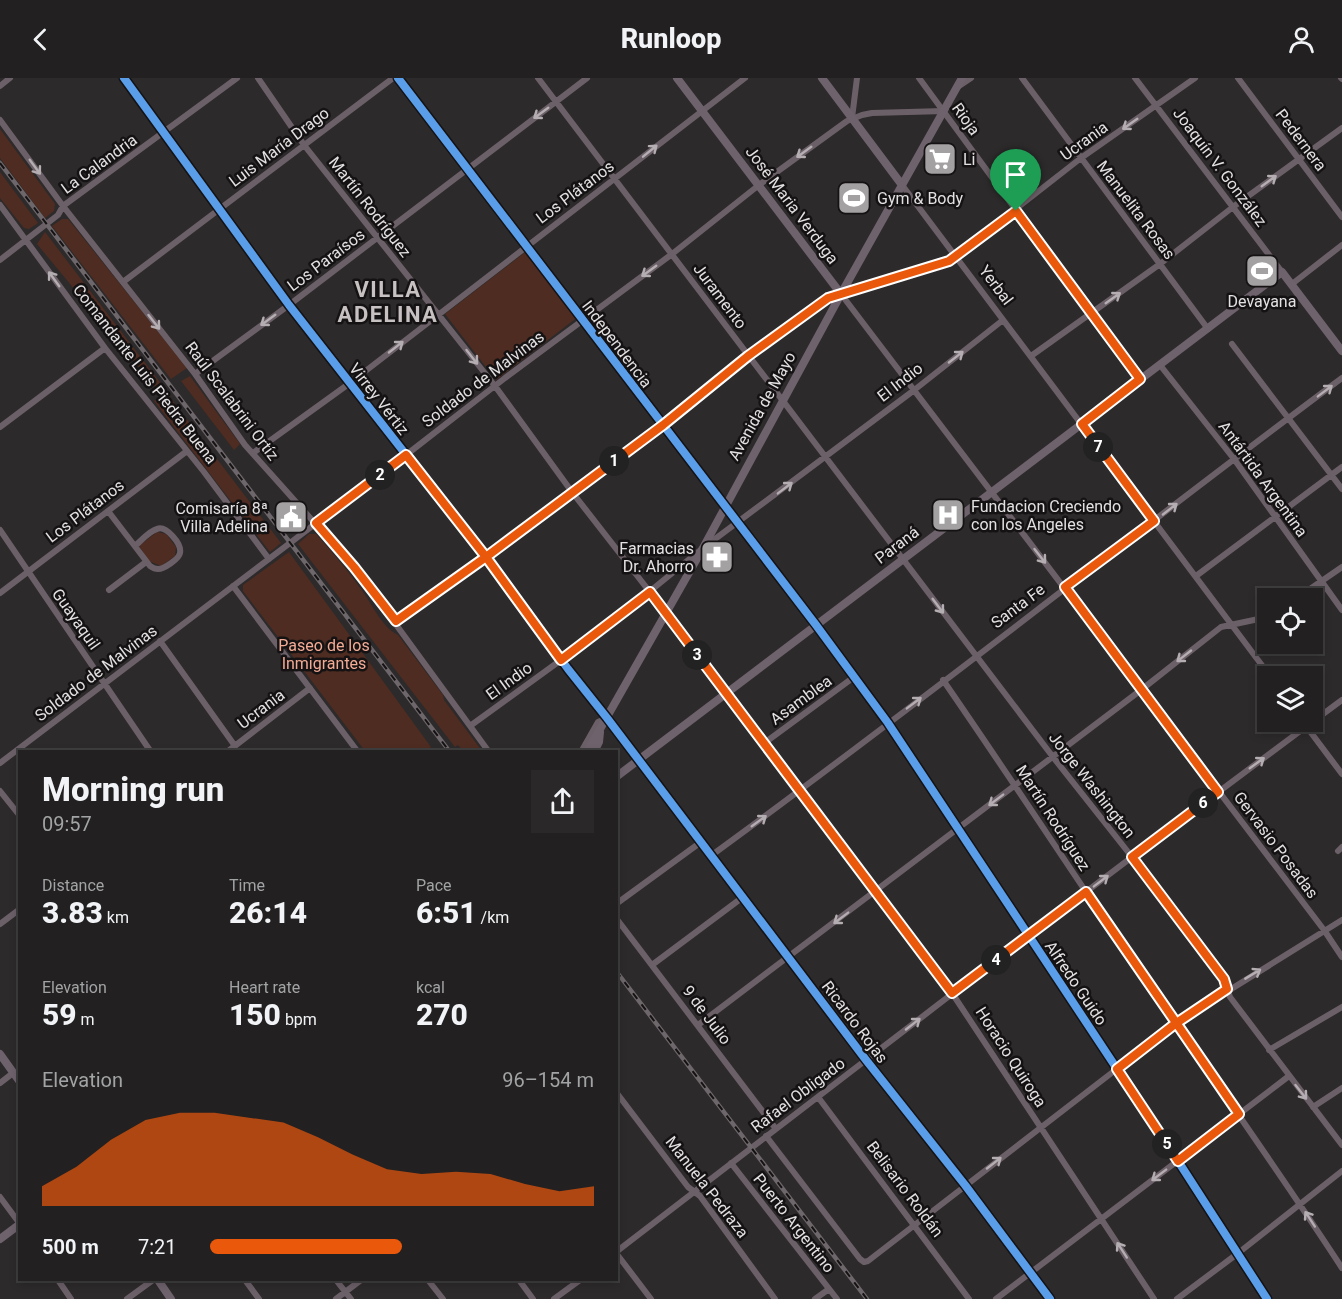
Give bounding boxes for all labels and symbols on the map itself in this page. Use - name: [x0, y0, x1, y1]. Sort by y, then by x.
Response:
- street label: Rioja: [948, 99, 984, 139]
- street label: Luis María Drago: [225, 103, 333, 191]
- street label: Joaquín V. González: [1169, 104, 1271, 230]
- street label: Pedernera: [1272, 105, 1330, 175]
- one-way arrow: [533, 107, 549, 120]
- street label: Ucrania: [1057, 117, 1111, 165]
- one-way arrow: [1123, 118, 1139, 130]
- street label: La Calandria: [57, 130, 141, 198]
- supermarket icon: Li: [922, 141, 958, 177]
- street label: José Maria Verduga: [742, 142, 842, 268]
- one-way arrow: [642, 145, 658, 158]
- one-way arrow: [797, 146, 813, 158]
- pin: [990, 149, 1041, 211]
- place label: Li: [963, 150, 976, 169]
- street label: Martín Rodríguez: [325, 153, 415, 261]
- street label: Los Plátanos: [532, 156, 618, 228]
- street label: Manuelita Rosas: [1093, 157, 1179, 263]
- one-way arrow: [28, 159, 41, 175]
- one-way arrow: [1261, 175, 1277, 187]
- sports icon: Gym & Body: [836, 180, 872, 216]
- place label: Gym & Body: [877, 189, 964, 208]
- street label: Los Paraísos: [284, 225, 368, 295]
- sports icon: Devayana: [1244, 253, 1280, 289]
- street label: Juramento: [689, 260, 751, 332]
- street label: Yerbal: [975, 261, 1017, 309]
- one-way arrow: [642, 264, 658, 277]
- one-way arrow: [48, 272, 61, 288]
- district label: VILLA ADELINA: [338, 277, 438, 327]
- street label: Comandante Luis Piedra Buena: [69, 280, 221, 468]
- one-way arrow: [1105, 291, 1121, 304]
- place label: Devayana: [1228, 292, 1296, 311]
- street label: Independencia: [578, 297, 656, 391]
- one-way arrow: [147, 313, 160, 329]
- one-way arrow: [261, 314, 277, 326]
- street label: Soldado de Malvinas: [418, 327, 548, 431]
- street label: Raúl Scalabrini Ortíz: [181, 338, 283, 464]
- one-way arrow: [388, 341, 404, 354]
- street label: Avenida de Mayo: [724, 348, 800, 464]
- one-way arrow: [466, 349, 479, 365]
- one-way arrow: [948, 350, 964, 363]
- street label: El Indio: [874, 358, 926, 406]
- street label: Virrey Vértiz: [345, 359, 413, 439]
- one-way arrow: [1317, 384, 1333, 397]
- street label: Antártida Argentina: [1215, 417, 1311, 541]
- pin: 7: [1083, 432, 1113, 462]
- pin: 1: [599, 446, 629, 476]
- pin: 2: [365, 460, 395, 490]
- street label: Los Plátanos: [42, 475, 128, 547]
- one-way arrow: [777, 482, 793, 495]
- hospital icon: Fundacion Creciendo con los Angeles: [930, 497, 966, 533]
- place label: Fundacion Creciendo con los Angeles: [971, 497, 1121, 534]
- place label: Comisaría 8ª Villa Adelina: [175, 499, 268, 536]
- public building icon: Comisaría 8ª Villa Adelina: [273, 499, 309, 535]
- one-way arrow: [1162, 502, 1178, 515]
- street label: Paraná: [871, 522, 923, 568]
- place label: Farmacias Dr. Ahorro: [619, 539, 694, 576]
- pharmacy icon: Farmacias Dr. Ahorro: [699, 539, 735, 575]
- one-way arrow: [1034, 548, 1047, 564]
- street label: Santa Fe: [987, 580, 1049, 632]
- street label: Guayaquil: [48, 585, 104, 653]
- one-way arrow: [932, 597, 945, 613]
- street label: Soldado de Malvinas: [31, 621, 161, 725]
- park label: Paseo de los Inmigrantes: [278, 636, 370, 673]
- pin: 3: [682, 640, 712, 670]
- one-way arrow: [1176, 649, 1192, 662]
- street label: El Indio: [482, 658, 536, 704]
- street label: Asamblea: [766, 671, 836, 729]
- street label: Ucrania: [234, 685, 288, 733]
- one-way arrow: [906, 696, 922, 709]
- street label: Jorge Washington: [1045, 728, 1139, 842]
- one-way arrow: [1248, 757, 1264, 769]
- street label: Martín Rodríguez: [1012, 762, 1094, 874]
- pin: 6: [1188, 788, 1218, 818]
- street label: Gervasio Posadas: [1230, 788, 1322, 902]
- one-way arrow: [988, 793, 1004, 806]
- one-way arrow: [751, 815, 767, 827]
- one-way arrow: [1093, 875, 1109, 887]
- one-way arrow: [833, 912, 849, 924]
- street label: Alfredo Guido: [1041, 937, 1111, 1029]
- pin: 4: [981, 945, 1011, 975]
- one-way arrow: [1244, 967, 1261, 979]
- street label: Ricardo Rojas: [818, 977, 892, 1067]
- street label: 9 de Julio: [679, 982, 735, 1048]
- street label: Horacio Quiroga: [972, 1003, 1050, 1111]
- one-way arrow: [904, 1018, 920, 1031]
- street label: Rafael Obligado: [747, 1053, 849, 1137]
- one-way arrow: [1295, 1083, 1308, 1099]
- pin: 5: [1152, 1129, 1182, 1159]
- street label: Manuela Pedraza: [662, 1133, 752, 1241]
- street label: Belisario Roldán: [863, 1137, 947, 1241]
- one-way arrow: [986, 1156, 1002, 1169]
- one-way arrow: [1151, 1169, 1167, 1182]
- street label: Puerto Argentino: [749, 1170, 839, 1276]
- one-way arrow: [1304, 1211, 1316, 1228]
- one-way arrow: [1116, 1242, 1128, 1259]

